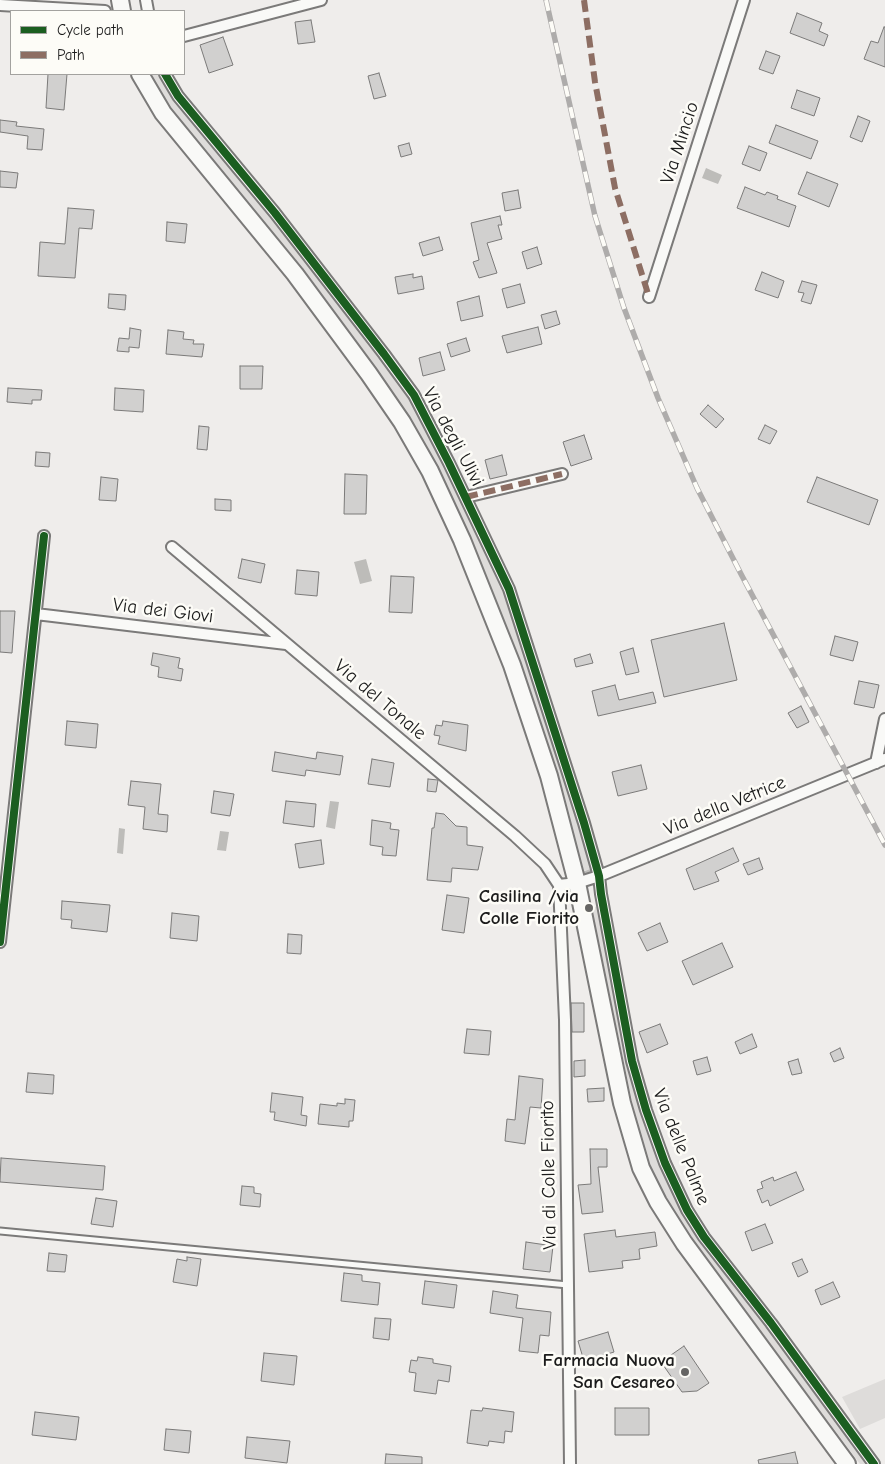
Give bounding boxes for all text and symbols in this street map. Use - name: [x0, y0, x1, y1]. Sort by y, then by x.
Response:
- legend: [10, 10, 185, 75]
- text: Cycle path: [57, 21, 124, 39]
- text: Path: [57, 46, 85, 64]
- street label: Via Mincio: [656, 99, 704, 187]
- street label: Via degli Ulivi: [417, 384, 489, 490]
- street label: Via dei Giovi: [112, 594, 214, 628]
- street label: Via del Tonale: [329, 655, 431, 745]
- street label: Via della Vetrice: [661, 771, 789, 841]
- place label: Casilina /via Colle Fiorito: [479, 886, 579, 930]
- marker: Casilina /via Colle Fiorito: [583, 902, 595, 914]
- street label: Via delle Palme: [647, 1085, 715, 1209]
- street label: Via di Colle Fiorito: [536, 1100, 562, 1250]
- place label: Farmacia Nuova San Cesareo: [543, 1350, 675, 1394]
- marker: Farmacia Nuova San Cesareo: [679, 1366, 691, 1378]

